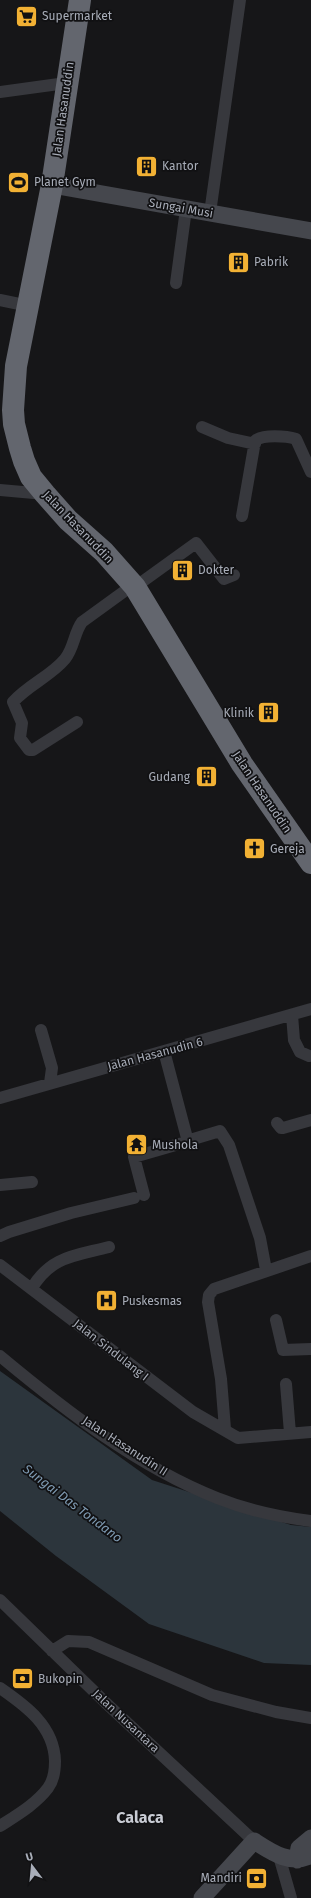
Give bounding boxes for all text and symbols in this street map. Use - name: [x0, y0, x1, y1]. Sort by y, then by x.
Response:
- supermarket icon: Supermarket: [14, 3, 40, 29]
- place label: Supermarket: [42, 9, 113, 23]
- street label: Jalan Hasanuddin: [49, 61, 77, 157]
- building icon: Kantor: [134, 153, 160, 179]
- place label: Kantor: [162, 159, 199, 173]
- sports icon: Planet Gym: [5, 169, 31, 195]
- place label: Planet Gym: [34, 175, 96, 189]
- street label: Sungai Musi: [148, 195, 214, 221]
- building icon: Pabrik: [225, 249, 251, 275]
- place label: Pabrik: [254, 255, 289, 269]
- street label: Jalan Hasanuddin: [40, 488, 116, 566]
- building icon: Dokter: [170, 557, 196, 583]
- place label: Dokter: [198, 563, 235, 577]
- building icon: Klinik: [256, 700, 282, 726]
- place label: Klinik: [223, 706, 255, 720]
- street label: Jalan Hasanuddin: [229, 748, 295, 836]
- building icon: Gudang: [193, 764, 219, 790]
- place label: Gudang: [148, 770, 191, 784]
- church icon: Gereja: [242, 836, 268, 862]
- place label: Gereja: [270, 842, 305, 856]
- street label: Jalan Hasanudin 6: [106, 1035, 204, 1073]
- temple icon: Mushola: [124, 1132, 150, 1158]
- place label: Mushola: [152, 1138, 198, 1152]
- hospital icon: Puskesmas: [94, 1288, 120, 1314]
- place label: Puskesmas: [122, 1294, 182, 1308]
- street label: Jalan Sindulang I: [71, 1316, 151, 1384]
- street label: Jalan Hasanudin II: [80, 1413, 170, 1479]
- water label: Sungai Das Tondano: [19, 1461, 125, 1546]
- bank icon: Bukopin: [10, 1666, 36, 1692]
- place label: Bukopin: [38, 1672, 83, 1686]
- street label: Jalan Nusantara: [90, 1687, 162, 1755]
- district label: Calaca: [116, 1808, 164, 1827]
- north arrow: [12, 1846, 52, 1886]
- text: U: [24, 1850, 35, 1864]
- bank icon: Mandiri: [244, 1865, 270, 1891]
- place label: Mandiri: [201, 1871, 242, 1885]

